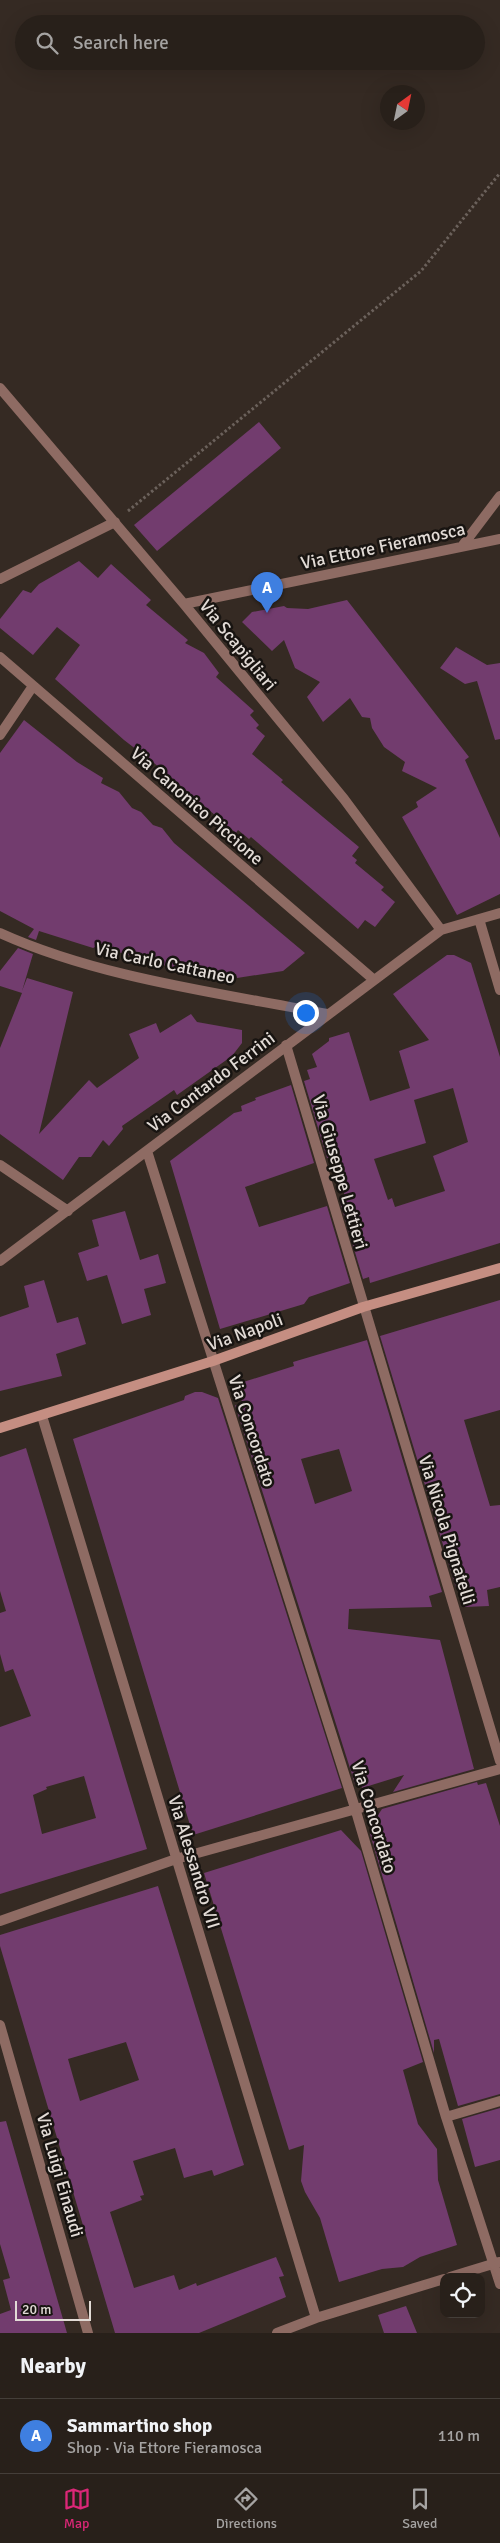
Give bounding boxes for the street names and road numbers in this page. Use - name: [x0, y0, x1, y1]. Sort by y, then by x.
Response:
- street label: Via Ettore Fieramosca: [299, 518, 467, 574]
- street label: Via Scapigliari: [195, 595, 281, 695]
- street label: Via Canonico Piccione: [126, 742, 268, 870]
- street label: Via Carlo Cattaneo: [93, 937, 237, 989]
- street label: Via Contardo Ferrini: [143, 1027, 279, 1137]
- street label: Via Giuseppe Lettieri: [307, 1092, 373, 1252]
- street label: Via Napoli: [204, 1308, 286, 1356]
- street label: Via Concordato: [224, 1372, 280, 1490]
- street label: Via Nicola Pignatelli: [414, 1453, 480, 1607]
- street label: Via Concordato: [346, 1758, 402, 1876]
- street label: Via Alessandro VII: [163, 1793, 225, 1931]
- street label: Via Luigi Einaudi: [32, 2110, 88, 2240]

